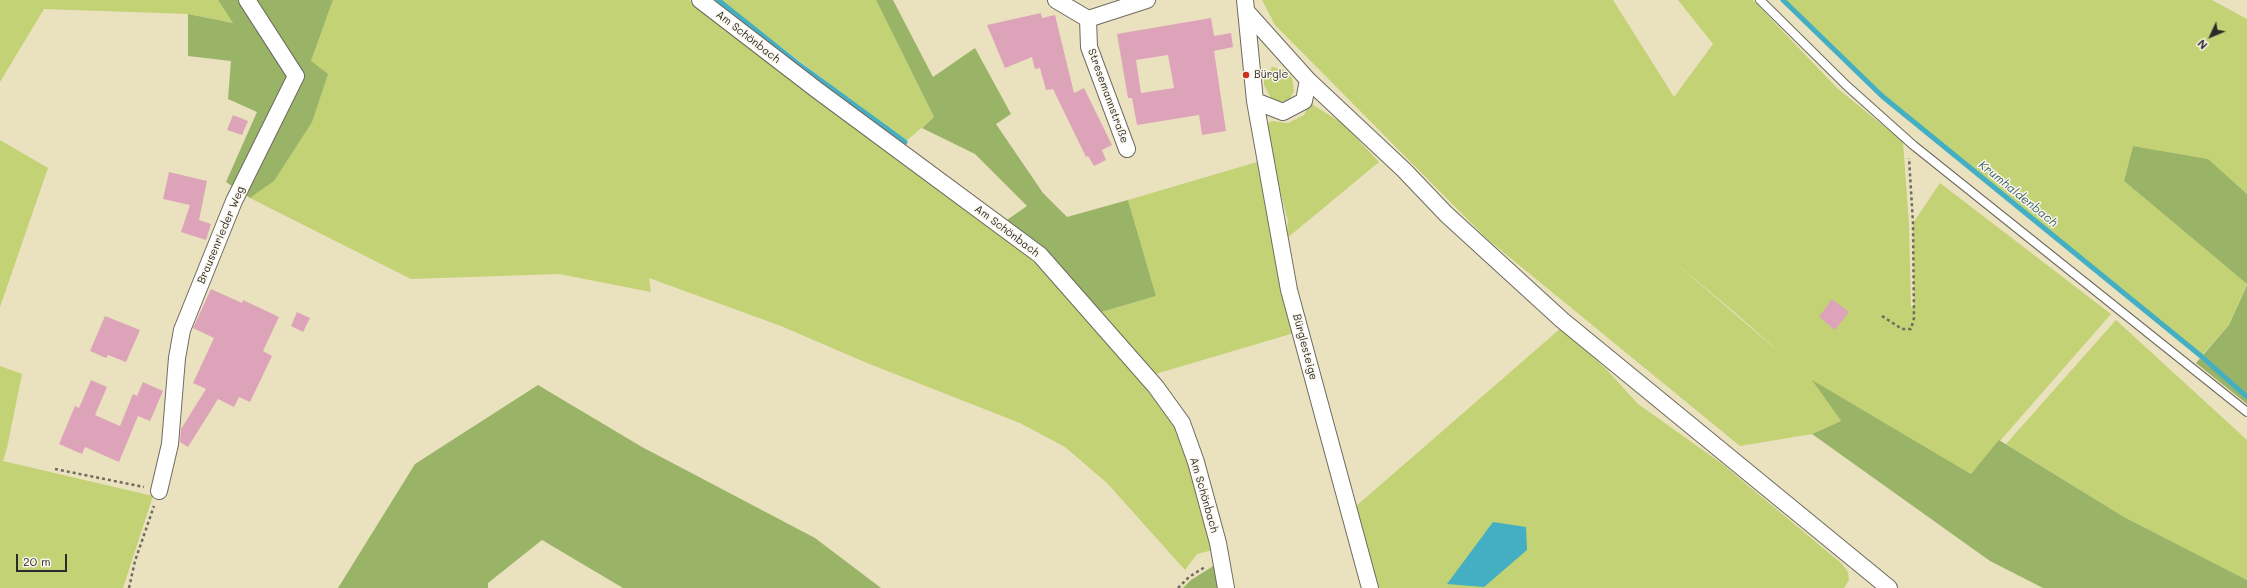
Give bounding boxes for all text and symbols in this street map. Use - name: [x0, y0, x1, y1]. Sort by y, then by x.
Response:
- street label: Am Schönbach: [713, 8, 783, 66]
- north arrow: [2191, 16, 2231, 56]
- text: N: [2194, 36, 2210, 53]
- street label: Stresemannstraße: [1085, 47, 1131, 145]
- place label: Bürgle: [1254, 68, 1288, 82]
- marker: Bürgle: [1241, 70, 1251, 80]
- water label: Krumhaldenbach: [1976, 158, 2060, 230]
- street label: Brausenrieder Weg: [194, 184, 248, 286]
- street label: Am Schönbach: [972, 202, 1042, 260]
- street label: Bürglesteige: [1290, 313, 1320, 381]
- street label: Am Schönbach: [1187, 456, 1221, 534]
- scale bar: [18, 546, 69, 572]
- text: 20 m: [23, 553, 51, 569]

